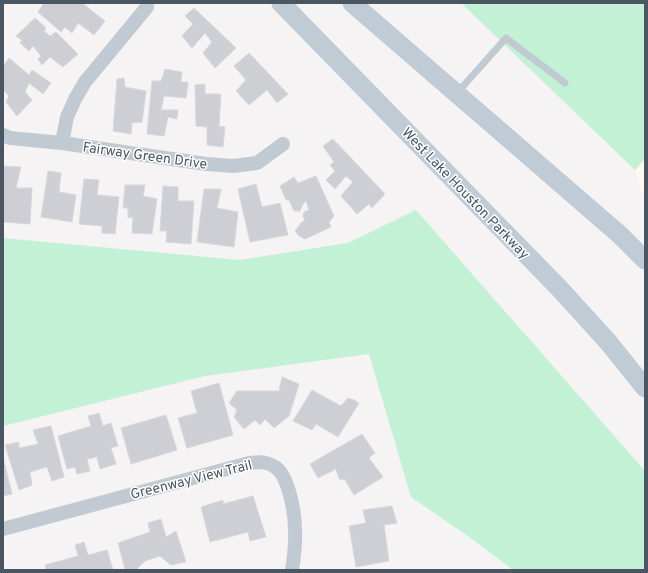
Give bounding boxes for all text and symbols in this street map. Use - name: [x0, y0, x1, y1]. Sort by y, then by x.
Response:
- street label: West Lake Houston Parkway: [398, 125, 532, 263]
- street label: Fairway Green Drive: [81, 139, 208, 174]
- street label: Greenway View Trail: [129, 457, 254, 504]

